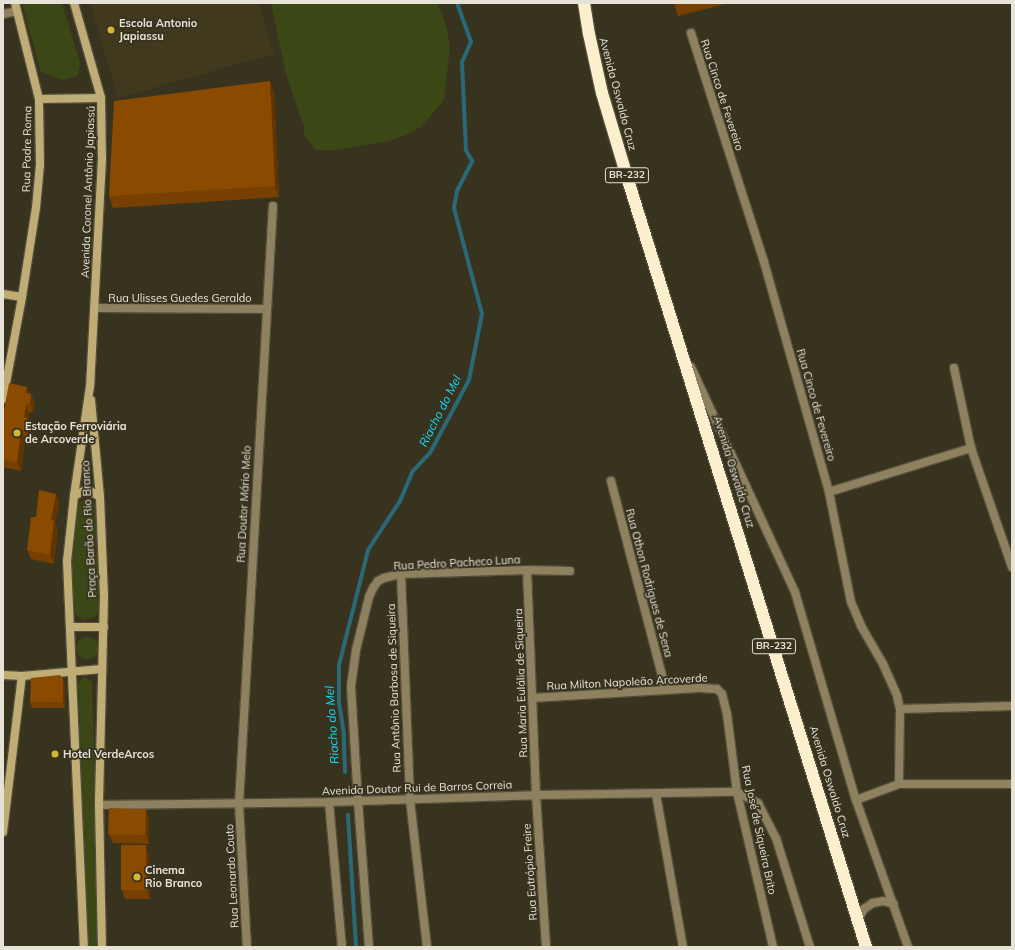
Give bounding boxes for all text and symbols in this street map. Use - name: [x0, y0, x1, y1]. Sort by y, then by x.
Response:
- place label: Escola Antonio Japiassu: [119, 17, 197, 43]
- marker: Escola Antonio Japiassu: [106, 25, 116, 35]
- street label: Avenida Oswaldo Cruz: [597, 36, 639, 152]
- street label: Rua Cinco de Fevereiro: [698, 38, 746, 152]
- street label: Rua Padre Roma: [20, 106, 34, 192]
- street label: Avenida Coronel Antônio Japiassú: [78, 106, 98, 278]
- road number: BR-232: [604, 167, 650, 183]
- street label: Rua Ulisses Guedes Geraldo: [108, 291, 252, 305]
- street label: Rua Cinco de Fevereiro: [794, 347, 838, 463]
- water label: Riacho do Mel: [416, 373, 464, 449]
- street label: Avenida Oswaldo Cruz: [711, 414, 757, 530]
- place label: Estação Ferroviária de Arcoverde: [25, 420, 127, 446]
- marker: Estação Ferroviária de Arcoverde: [12, 428, 22, 438]
- street label: Rua Doutor Mário Melo: [234, 445, 254, 563]
- street label: Praça Barão do Rio Branco: [79, 460, 99, 598]
- street label: Rua Othon Rodrigues de Sena: [623, 507, 675, 659]
- street label: Rua Pedro Pacheco Luna: [393, 553, 521, 573]
- street label: Rua Antônio Barbosa de Siqueira: [384, 603, 404, 773]
- street label: Rua Maria Eulália de Siqueira: [512, 608, 530, 758]
- road number: BR-232: [751, 638, 797, 654]
- street label: Rua Milton Napoleão Arcoverde: [546, 671, 708, 693]
- water label: Riacho do Mel: [322, 686, 342, 764]
- street label: Avenida Oswaldo Cruz: [807, 724, 853, 840]
- place label: Hotel VerdeArcos: [63, 747, 154, 761]
- marker: Hotel VerdeArcos: [50, 749, 60, 759]
- street label: Rua José de Siqueira Brito: [739, 764, 779, 896]
- street label: Avenida Doutor Rui de Barros Correia: [322, 778, 512, 798]
- street label: Rua Eutrópio Freire: [520, 823, 540, 921]
- street label: Rua Leonardo Couto: [223, 824, 241, 928]
- place label: Cinema Rio Branco: [145, 864, 202, 890]
- marker: Cinema Rio Branco: [132, 872, 142, 882]

